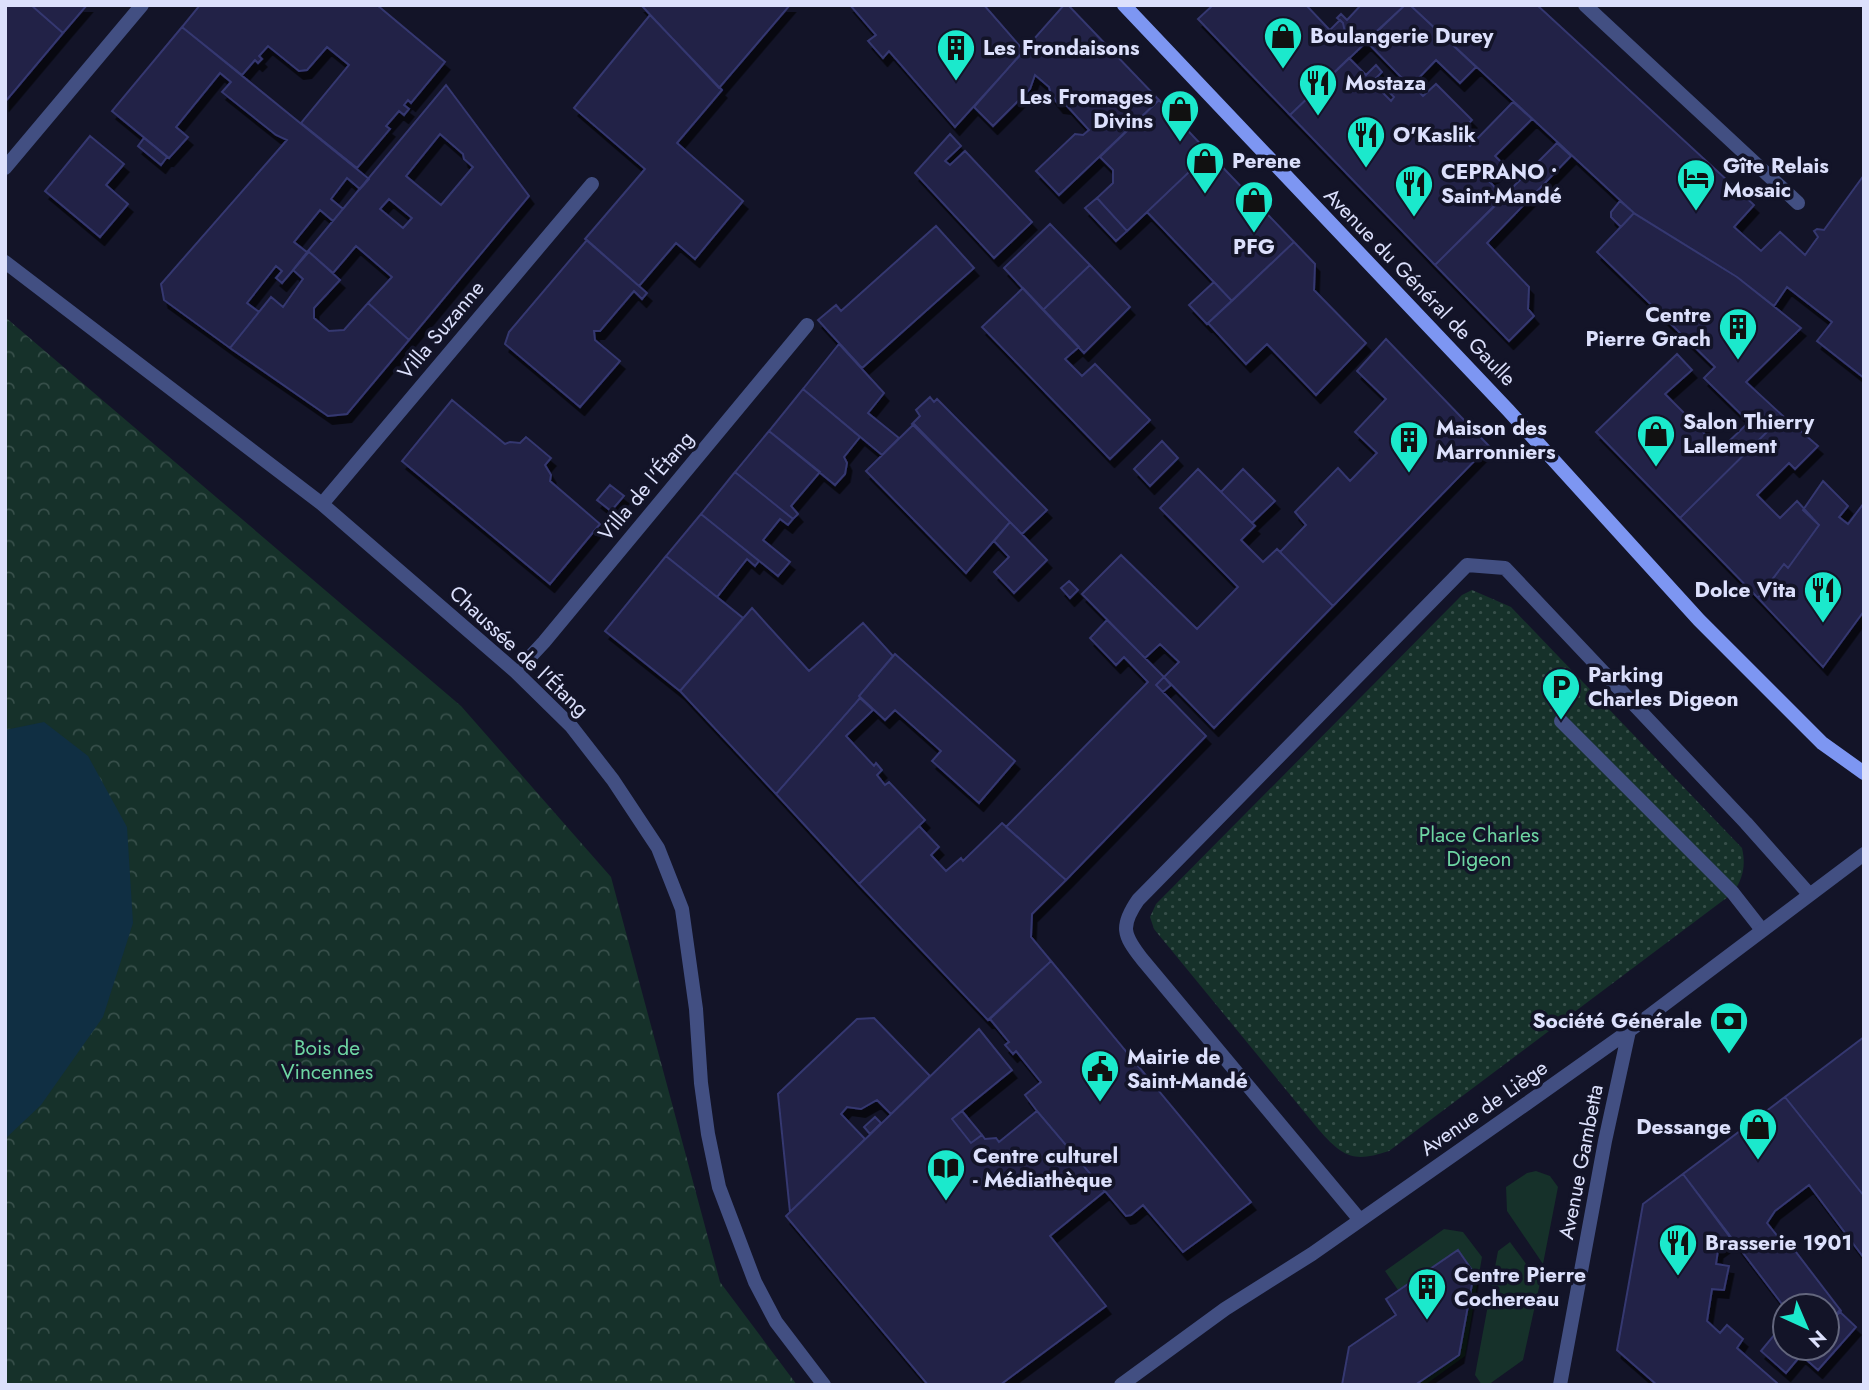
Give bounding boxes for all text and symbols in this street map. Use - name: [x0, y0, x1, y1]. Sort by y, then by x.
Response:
- shop icon: Boulangerie Durey: [1262, 15, 1304, 70]
- place label: Boulangerie Durey: [1310, 21, 1495, 51]
- building icon: Les Frondaisons: [935, 27, 977, 82]
- place label: Les Frondaisons: [983, 33, 1140, 63]
- restaurant icon: Mostaza: [1297, 62, 1339, 117]
- place label: Mostaza: [1345, 68, 1426, 98]
- place label: Les Fromages Divins: [1019, 82, 1153, 136]
- shop icon: Les Fromages Divins: [1159, 88, 1201, 143]
- restaurant icon: O'Kaslik: [1345, 114, 1387, 169]
- place label: O'Kaslik: [1393, 120, 1476, 150]
- shop icon: Perene: [1184, 140, 1226, 195]
- place label: Perene: [1232, 146, 1301, 176]
- place label: Gîte Relais Mosaic: [1723, 151, 1829, 205]
- place label: CEPRANO • Saint-Mandé: [1441, 157, 1562, 211]
- hotel icon: Gîte Relais Mosaic: [1675, 157, 1717, 212]
- restaurant icon: CEPRANO • Saint-Mandé: [1393, 163, 1435, 218]
- shop icon: PFG: [1233, 179, 1275, 234]
- street label: Avenue du Général de Gaulle: [1317, 181, 1523, 393]
- place label: PFG: [1233, 232, 1275, 262]
- street label: Villa Suzanne: [391, 274, 491, 386]
- place label: Centre Pierre Grach: [1585, 300, 1711, 354]
- building icon: Centre Pierre Grach: [1717, 306, 1759, 361]
- place label: Salon Thierry Lallement: [1683, 407, 1815, 461]
- place label: Maison des Marronniers: [1436, 413, 1556, 467]
- shop icon: Salon Thierry Lallement: [1635, 413, 1677, 468]
- building icon: Maison des Marronniers: [1388, 419, 1430, 474]
- street label: Villa de l'Étang: [591, 425, 701, 547]
- restaurant icon: Dolce Vita: [1802, 569, 1844, 624]
- place label: Dolce Vita: [1695, 575, 1796, 605]
- street label: Chaussée de l'Étang: [443, 578, 595, 724]
- place label: Parking Charles Digeon: [1588, 660, 1739, 714]
- parking icon: Parking Charles Digeon: [1540, 666, 1582, 721]
- park label: Place Charles Digeon: [1419, 820, 1539, 874]
- bank icon: Société Générale: [1708, 1000, 1750, 1055]
- place label: Société Générale: [1532, 1006, 1702, 1036]
- park label: Bois de Vincennes: [281, 1033, 373, 1087]
- place label: Mairie de Saint-Mandé: [1127, 1042, 1248, 1096]
- public building icon: Mairie de Saint-Mandé: [1079, 1048, 1121, 1103]
- street label: Avenue de Liège: [1414, 1053, 1554, 1163]
- street label: Avenue Gambetta: [1551, 1082, 1611, 1242]
- shop icon: Dessange: [1737, 1106, 1779, 1161]
- place label: Dessange: [1636, 1112, 1731, 1142]
- place label: Centre culturel - Médiathèque: [973, 1141, 1118, 1195]
- library icon: Centre culturel - Médiathèque: [925, 1147, 967, 1202]
- restaurant icon: Brasserie 1901: [1657, 1222, 1699, 1277]
- place label: Brasserie 1901: [1705, 1228, 1852, 1258]
- place label: Centre Pierre Cochereau: [1454, 1260, 1586, 1314]
- building icon: Centre Pierre Cochereau: [1406, 1266, 1448, 1321]
- north arrow: [1771, 1292, 1841, 1362]
- text: N: [1803, 1324, 1832, 1354]

